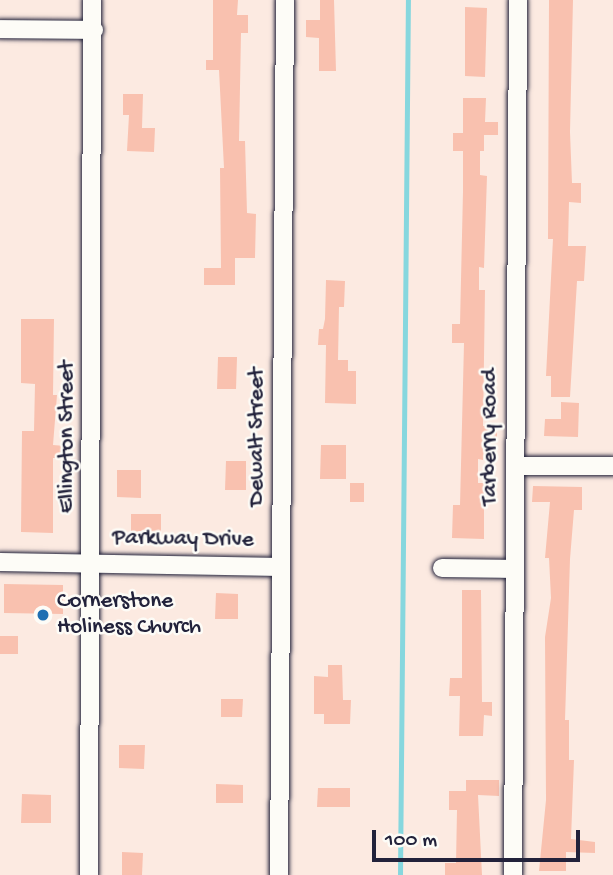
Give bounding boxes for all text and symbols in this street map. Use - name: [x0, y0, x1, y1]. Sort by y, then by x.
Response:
- street label: Ellington Street: [54, 361, 82, 513]
- street label: Dewalt Street: [244, 368, 272, 506]
- street label: Tarberry Road: [477, 368, 505, 506]
- street label: Parkway Drive: [112, 525, 254, 555]
- place label: Cornerstone Holiness Church: [57, 588, 201, 642]
- marker: Cornerstone Holiness Church: [35, 607, 51, 623]
- scale bar: [375, 816, 583, 860]
- text: 100 m: [385, 829, 437, 854]

